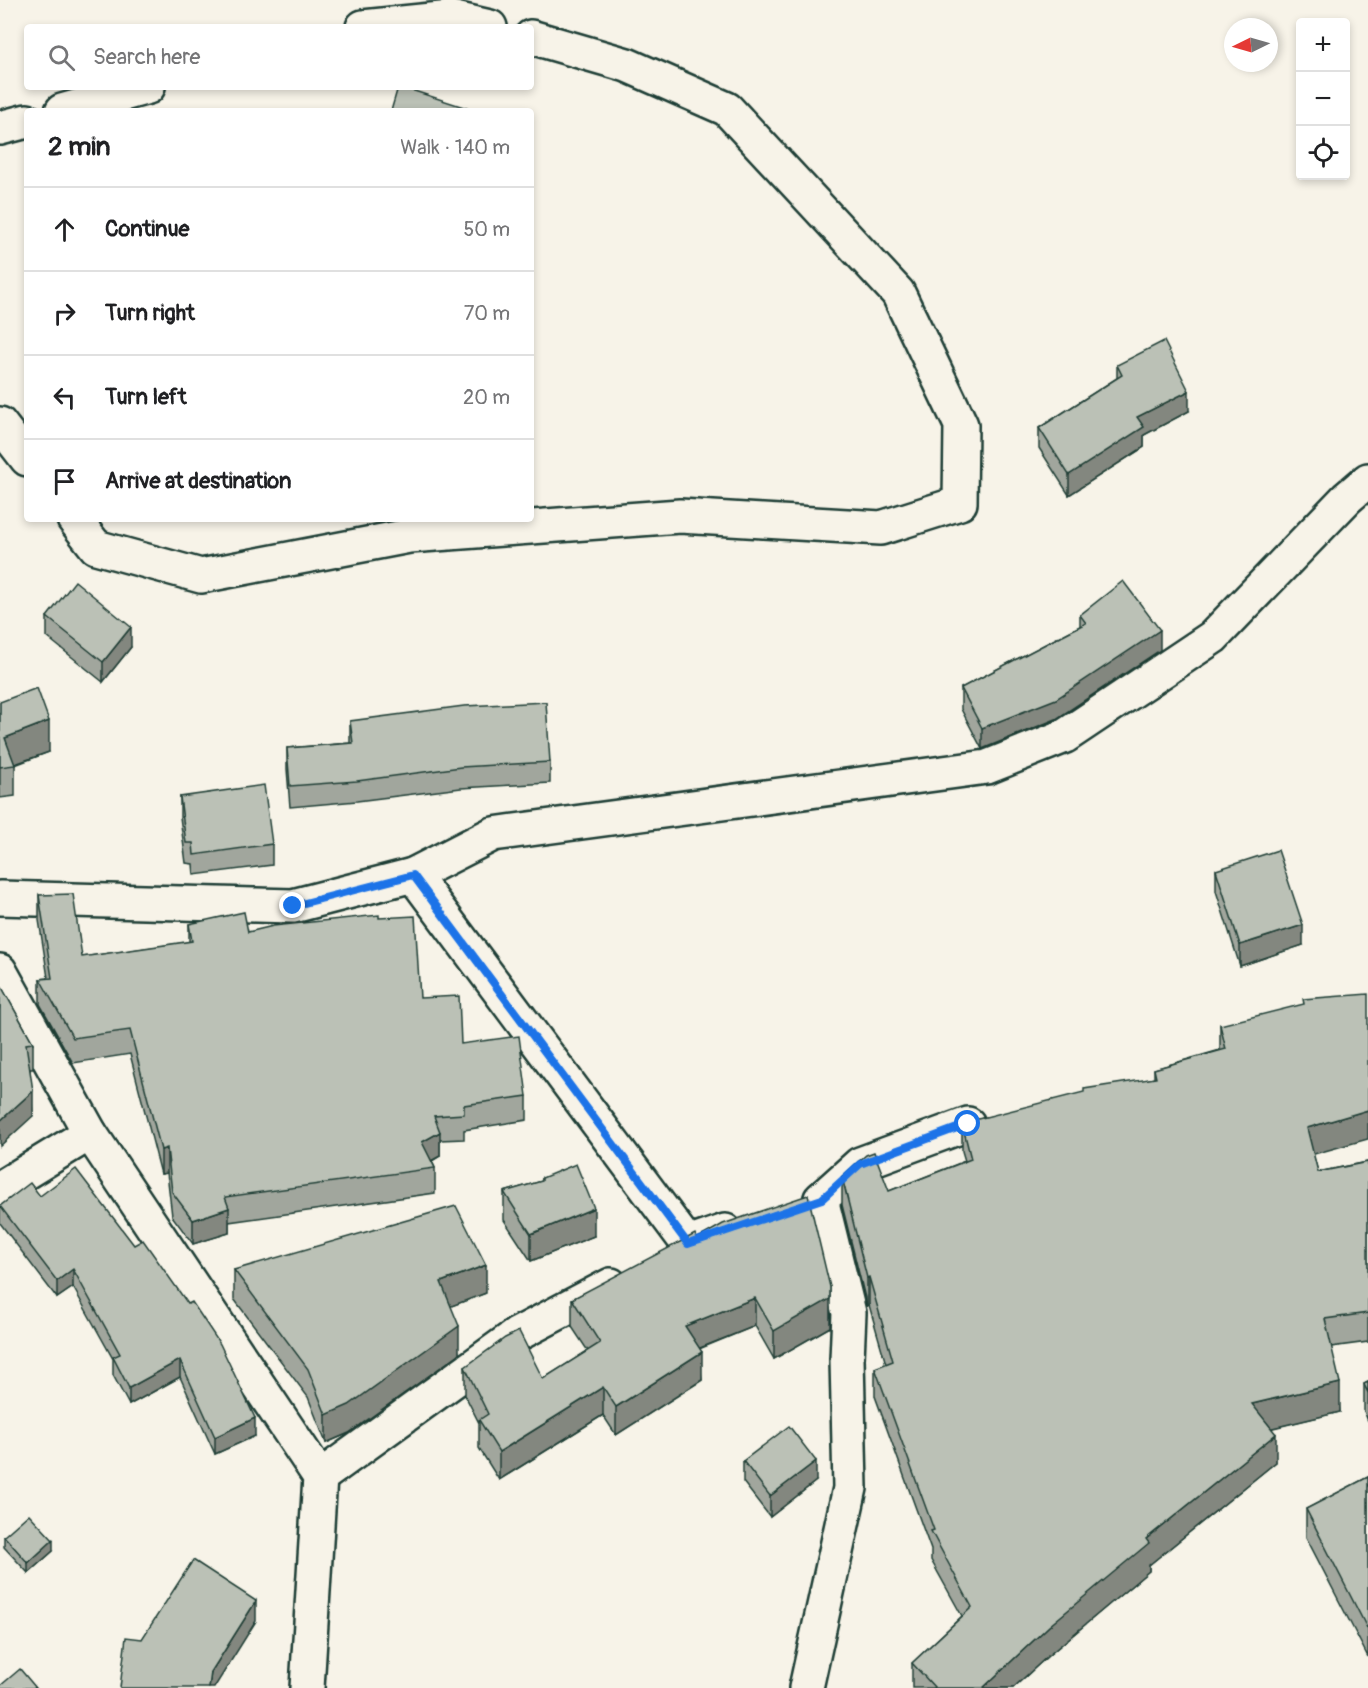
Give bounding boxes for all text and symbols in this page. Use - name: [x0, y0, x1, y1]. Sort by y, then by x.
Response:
- north arrow: [1224, 18, 1278, 72]
- map controls: [1296, 18, 1350, 180]
- button: +: [1296, 18, 1350, 72]
- search box: [24, 24, 534, 90]
- icon: search: [45, 41, 78, 74]
- text: Search here: [93, 43, 200, 71]
- button: −: [1296, 72, 1350, 126]
- button: locate: [1296, 126, 1350, 180]
- text: 2 min: [48, 131, 110, 163]
- text: Walk · 140 m: [400, 135, 510, 160]
- icon: ahead: [48, 213, 81, 246]
- text: Continue: [105, 215, 189, 243]
- text: 50 m: [463, 217, 510, 242]
- icon: right: [48, 297, 81, 330]
- text: Turn right: [105, 299, 195, 327]
- text: 70 m: [464, 301, 510, 326]
- icon: left: [48, 381, 81, 414]
- text: Turn left: [105, 383, 187, 411]
- text: 20 m: [463, 385, 510, 410]
- icon: arrive: [48, 465, 81, 498]
- text: Arrive at destination: [105, 467, 291, 495]
- route end: [279, 892, 305, 918]
- route start: [954, 1110, 980, 1136]

